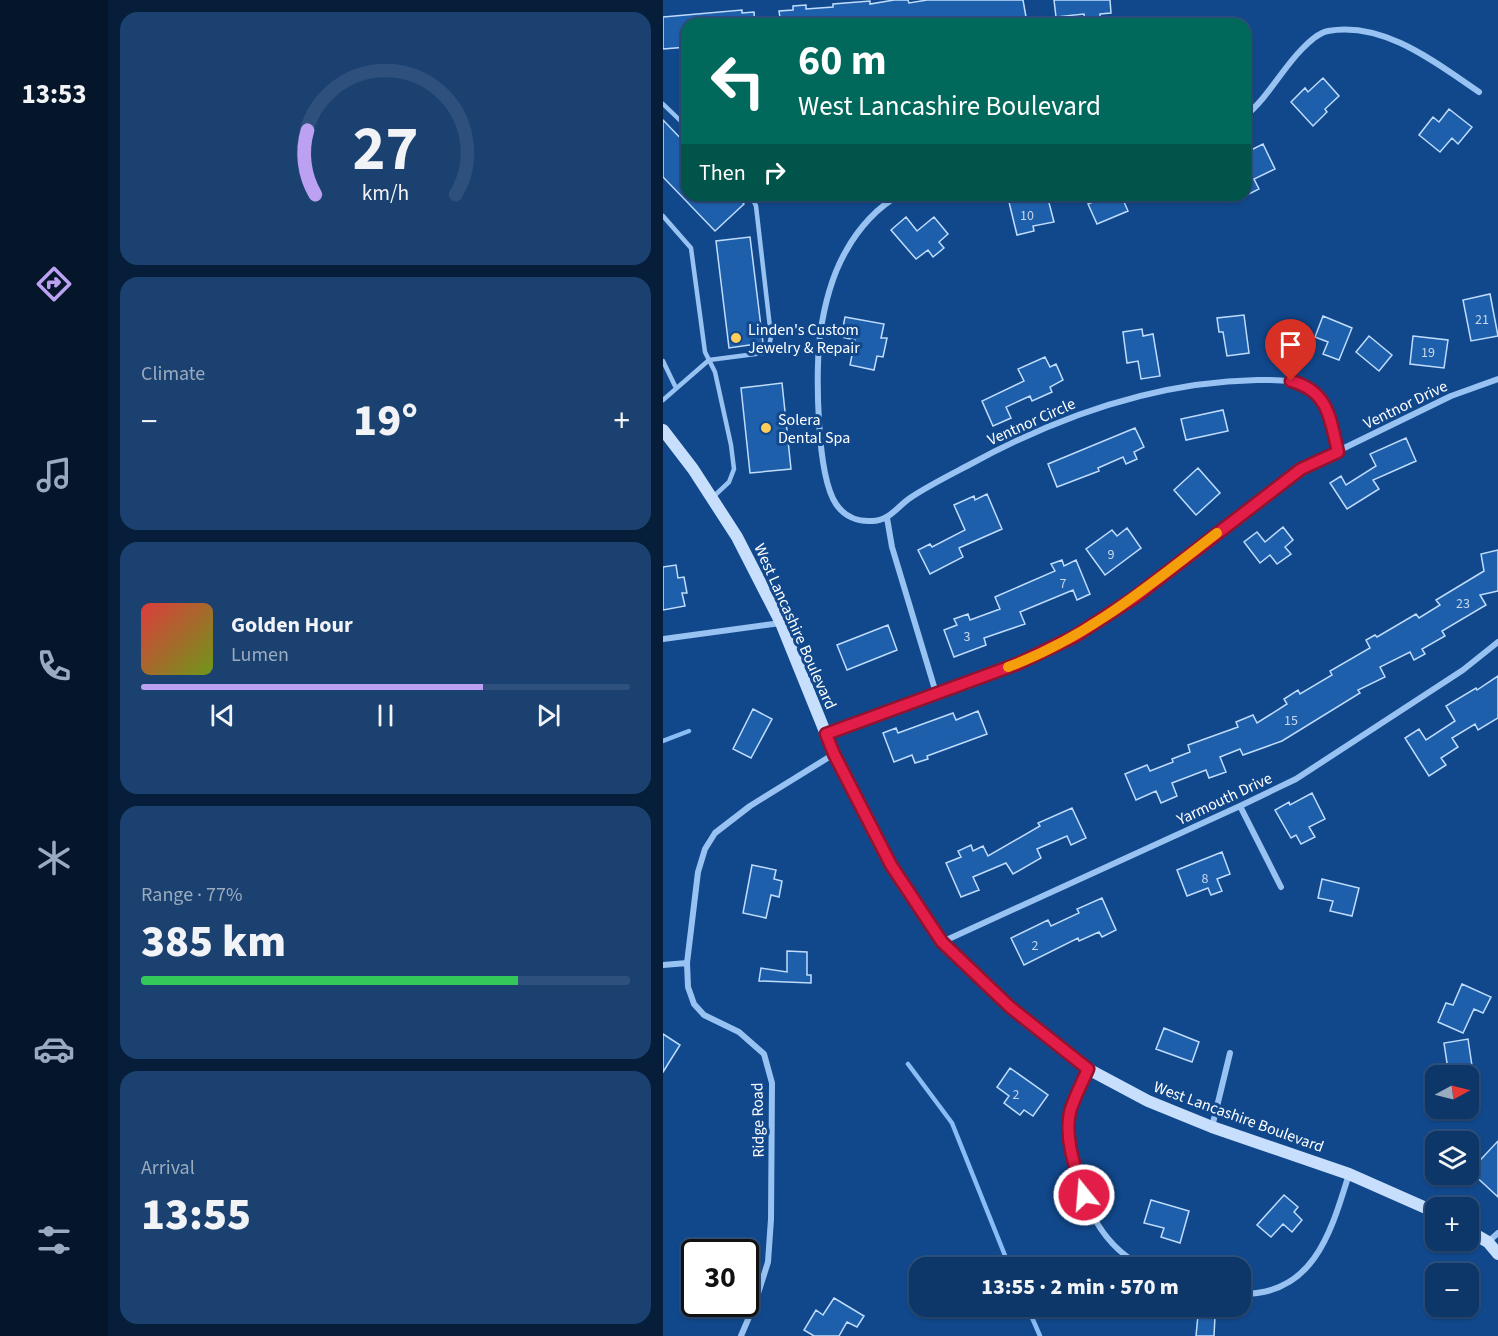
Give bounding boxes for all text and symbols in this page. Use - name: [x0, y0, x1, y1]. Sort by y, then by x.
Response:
- text: 60 m: [798, 31, 887, 91]
- icon: left: [699, 42, 777, 120]
- text: 13:53: [21, 75, 87, 114]
- text: West Lancashire Boulevard: [798, 87, 1101, 126]
- text: 27: [353, 106, 418, 195]
- icon: right: [758, 156, 791, 189]
- text: Then: [699, 157, 746, 189]
- text: km/h: [362, 179, 409, 210]
- house number: 10: [1020, 206, 1034, 226]
- icon: directions: [33, 263, 75, 305]
- house number: 21: [1475, 310, 1489, 330]
- place label: Linden's Custom Jewelry & Repair: [748, 319, 860, 359]
- pin: [1265, 319, 1316, 381]
- icon: arrive: [1274, 328, 1307, 361]
- marker: Linden's Custom Jewelry & Repair: [729, 331, 743, 345]
- house number: 19: [1421, 343, 1435, 363]
- text: Climate: [141, 360, 205, 388]
- street label: Ventnor Drive: [1360, 375, 1451, 435]
- text: 19°: [353, 389, 418, 453]
- street label: Ventnor Circle: [984, 393, 1079, 451]
- text: −: [141, 398, 157, 445]
- text: +: [614, 398, 630, 445]
- place label: Solera Dental Spa: [778, 409, 850, 449]
- marker: Solera Dental Spa: [759, 421, 773, 435]
- icon: music: [33, 454, 75, 496]
- street label: West Lancashire Boulevard: [749, 540, 842, 713]
- house number: 9: [1108, 545, 1115, 565]
- house number: 7: [1060, 574, 1067, 594]
- house number: 23: [1456, 594, 1470, 614]
- text: Golden Hour: [231, 609, 353, 641]
- house number: 3: [964, 627, 971, 647]
- text: Lumen: [231, 641, 289, 669]
- icon: phone: [33, 645, 75, 687]
- icon: previous: [206, 699, 239, 732]
- icon: pause: [369, 699, 402, 732]
- icon: next: [532, 699, 565, 732]
- house number: 15: [1284, 711, 1298, 731]
- street label: Yarmouth Drive: [1172, 767, 1276, 831]
- icon: climate: [33, 837, 75, 879]
- house number: 8: [1202, 869, 1209, 889]
- text: Range · 77%: [141, 881, 242, 909]
- text: 385 km: [141, 910, 286, 974]
- house number: 2: [1032, 936, 1039, 956]
- icon: car: [33, 1028, 75, 1070]
- north arrow: [1425, 1065, 1479, 1119]
- map controls: [1425, 1065, 1479, 1317]
- street label: West Lancashire Boulevard: [1151, 1076, 1327, 1158]
- street label: Ridge Road: [746, 1082, 770, 1158]
- house number: 2: [1013, 1085, 1020, 1105]
- button: layers: [1425, 1131, 1479, 1185]
- text: Arrival: [141, 1154, 195, 1182]
- position arrow: [1052, 1163, 1116, 1227]
- text: 13:55: [141, 1183, 251, 1247]
- button: +: [1425, 1197, 1479, 1251]
- icon: filters: [33, 1219, 75, 1261]
- speed limit sign: 30: [681, 1239, 759, 1317]
- button: −: [1425, 1263, 1479, 1317]
- text: 13:55 · 2 min · 570 m: [981, 1271, 1179, 1303]

